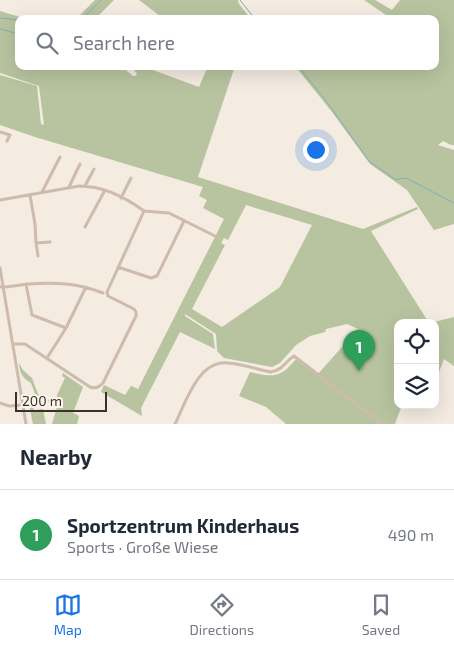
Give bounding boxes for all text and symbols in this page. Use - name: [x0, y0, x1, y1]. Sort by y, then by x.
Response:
- search box: [15, 15, 439, 70]
- icon: search: [33, 29, 61, 57]
- text: Search here: [73, 31, 175, 54]
- your location: [303, 137, 329, 163]
- map controls: [394, 319, 439, 409]
- button: locate: [394, 319, 439, 364]
- pin: 1: [343, 330, 375, 371]
- button: layers: [394, 364, 439, 409]
- scale bar: [15, 389, 108, 412]
- text: 200 m: [22, 392, 62, 409]
- text: Nearby: [20, 444, 92, 469]
- text: Sportzentrum Kinderhaus: [67, 514, 299, 537]
- text: 1: [33, 525, 39, 544]
- text: 490 m: [388, 525, 434, 544]
- text: Sports · Große Wiese: [67, 537, 218, 556]
- tab: Map: [54, 591, 82, 638]
- tab: Directions: [190, 591, 254, 638]
- tab: Saved: [362, 591, 400, 638]

